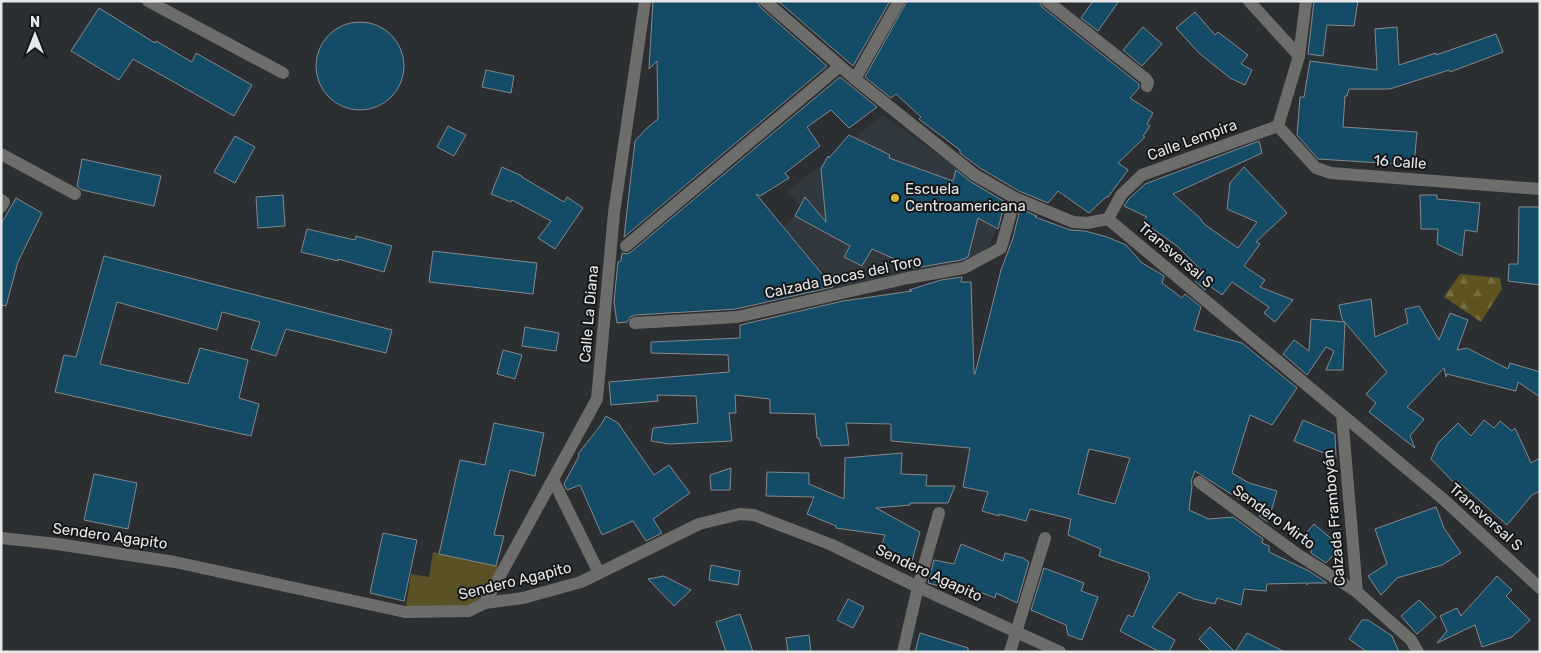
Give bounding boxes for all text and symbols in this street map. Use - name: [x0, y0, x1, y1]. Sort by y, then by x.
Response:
- north arrow: [10, 10, 60, 60]
- text: N: [30, 14, 40, 31]
- street label: Calle Lempira: [1145, 115, 1239, 165]
- street label: 16 Calle: [1373, 151, 1427, 173]
- place label: Escuela Centroamericana: [905, 180, 1026, 215]
- marker: Escuela Centroamericana: [889, 192, 901, 204]
- street label: Transversal S: [1135, 218, 1217, 292]
- street label: Calzada Bocas del Toro: [763, 252, 923, 302]
- street label: Calle La Diana: [576, 265, 602, 363]
- street label: Calzada Framboyán: [1319, 449, 1349, 587]
- street label: Transversal S: [1446, 479, 1526, 555]
- street label: Sendero Mirto: [1229, 481, 1319, 553]
- street label: Sendero Agapito: [51, 519, 169, 553]
- street label: Sendero Agapito: [873, 540, 985, 606]
- street label: Sendero Agapito: [457, 558, 573, 604]

